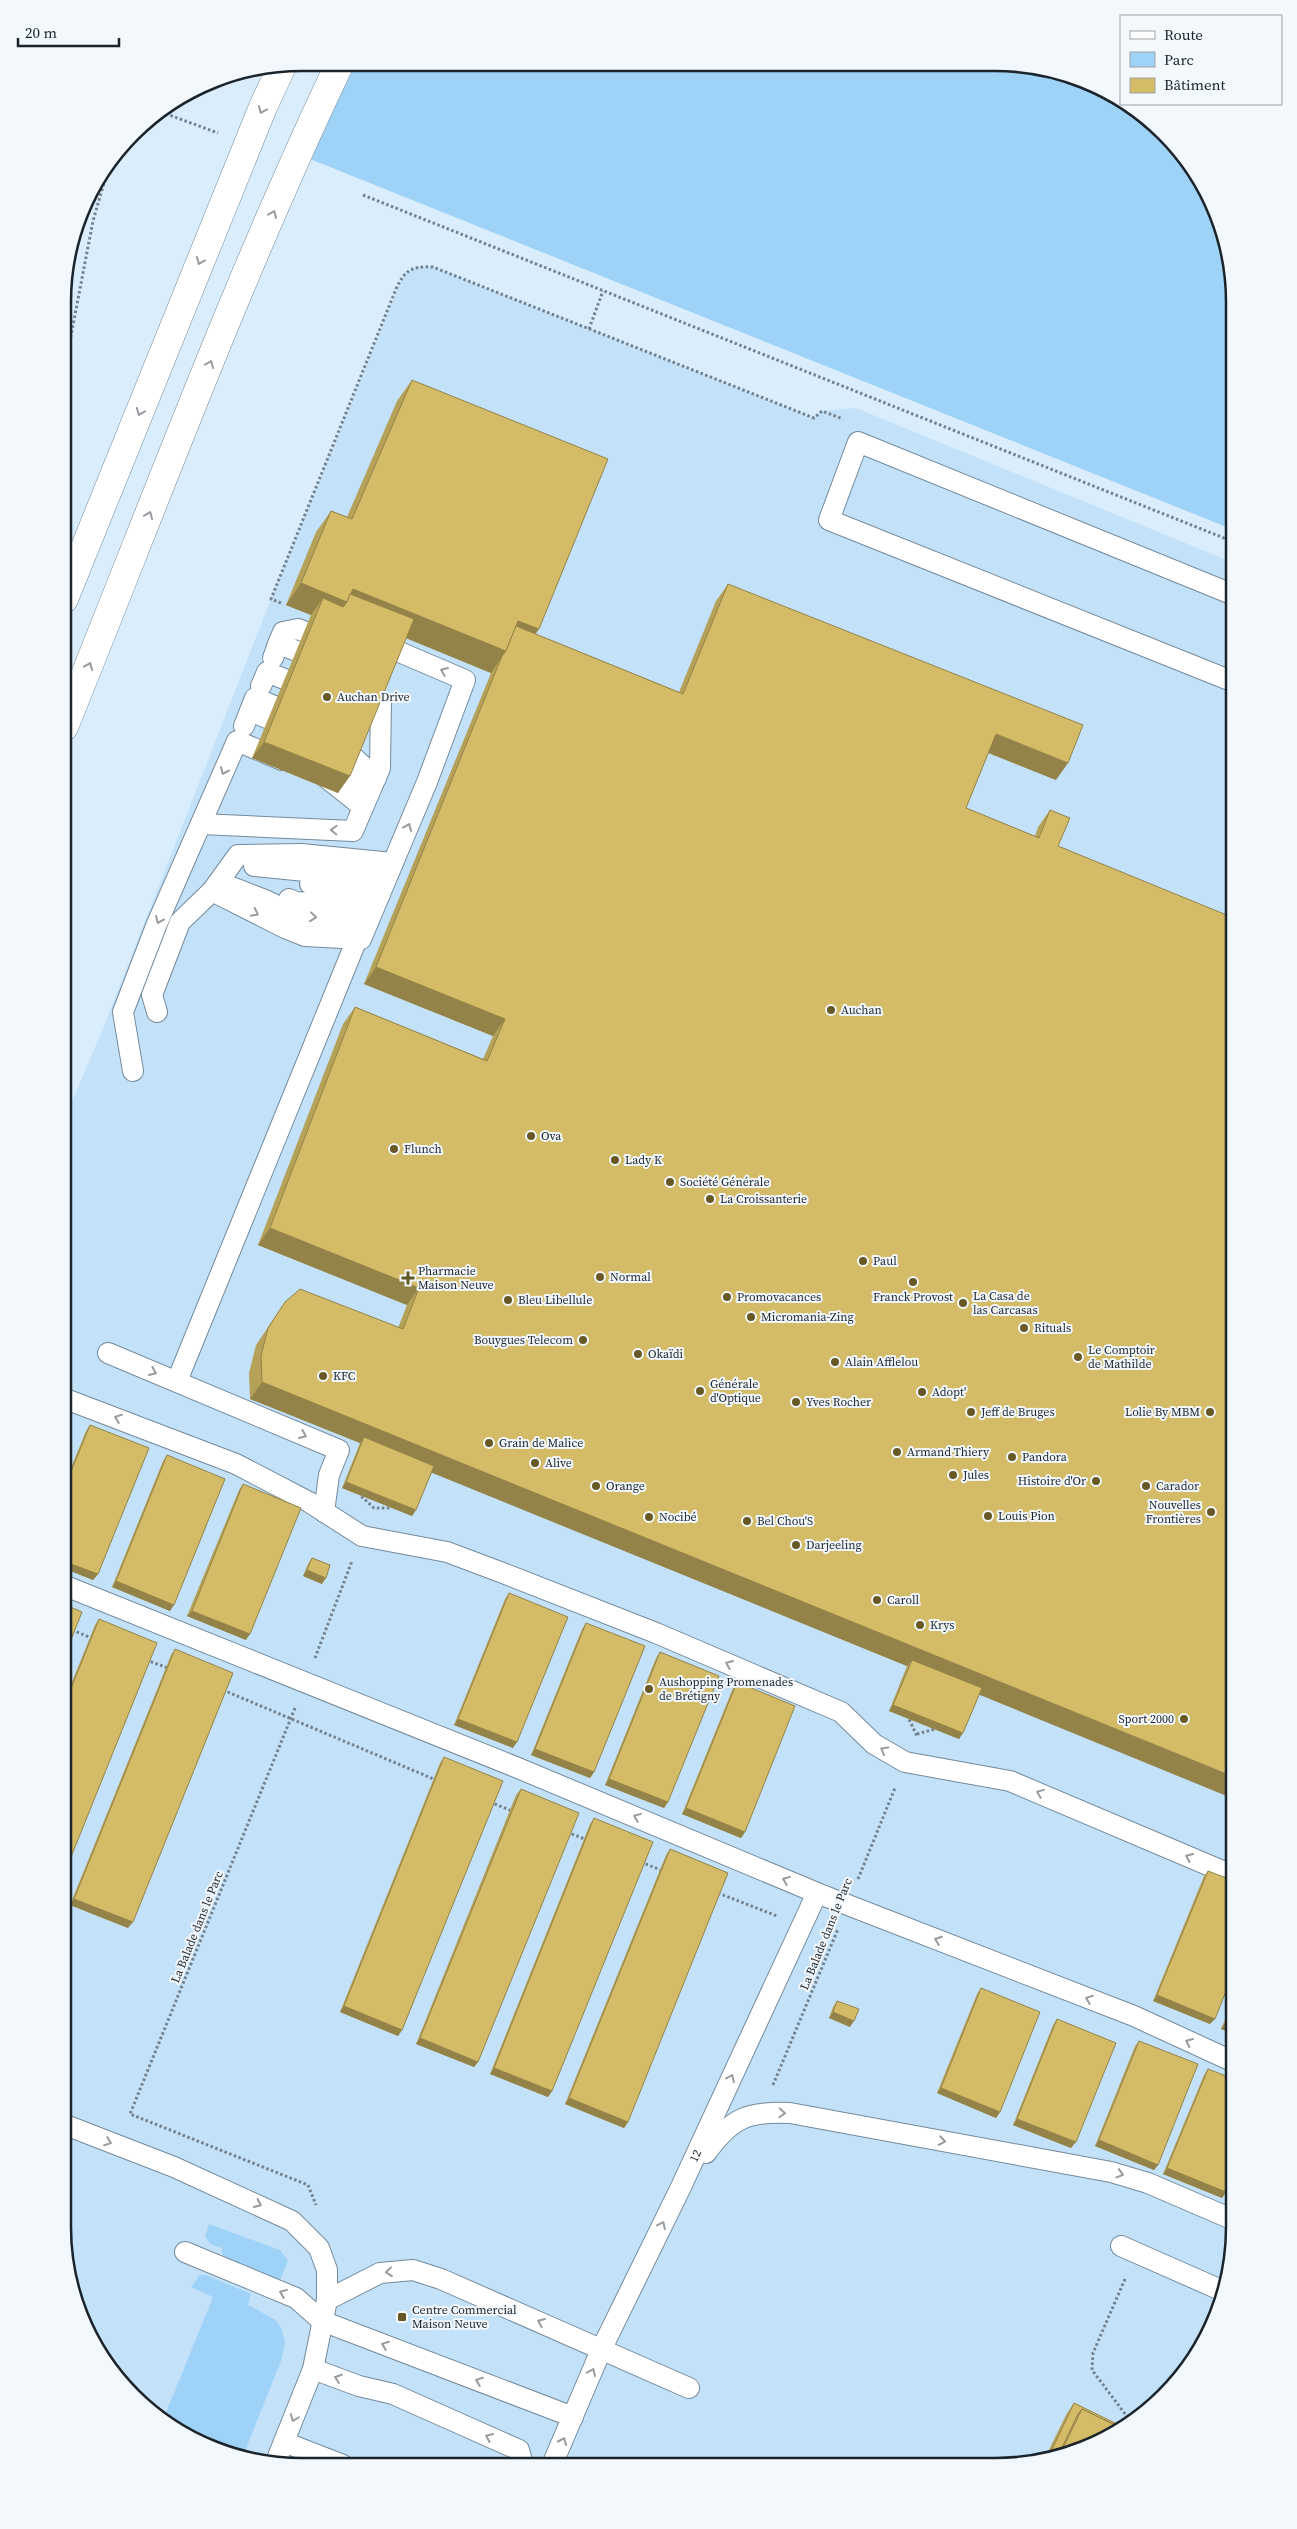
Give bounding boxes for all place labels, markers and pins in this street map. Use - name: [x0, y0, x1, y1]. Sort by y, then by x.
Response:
- place label: Auchan Drive: [337, 689, 410, 705]
- marker: Auchan Drive: [321, 691, 333, 703]
- place label: Auchan: [841, 1002, 882, 1018]
- marker: Auchan: [825, 1004, 837, 1016]
- place label: Ova: [541, 1128, 562, 1144]
- marker: Ova: [525, 1130, 537, 1142]
- place label: Flunch: [404, 1141, 442, 1157]
- marker: Flunch: [388, 1143, 400, 1155]
- place label: Lady K: [625, 1152, 662, 1168]
- marker: Lady K: [609, 1154, 621, 1166]
- place label: Société Générale: [680, 1174, 770, 1190]
- marker: Société Générale: [664, 1176, 676, 1188]
- place label: La Croissanterie: [720, 1191, 807, 1207]
- marker: La Croissanterie: [704, 1193, 716, 1205]
- place label: Paul: [873, 1253, 897, 1269]
- marker: Paul: [857, 1255, 869, 1267]
- place label: Pharmacie Maison Neuve: [418, 1263, 494, 1293]
- place label: Normal: [610, 1269, 651, 1285]
- marker: Normal: [594, 1271, 606, 1283]
- marker: Pharmacie Maison Neuve: [402, 1272, 414, 1284]
- marker: Franck Provost: [907, 1276, 919, 1288]
- place label: La Casa de las Carcasas: [973, 1288, 1038, 1318]
- place label: Promovacances: [737, 1289, 821, 1305]
- place label: Franck Provost: [873, 1289, 953, 1305]
- marker: Promovacances: [721, 1291, 733, 1303]
- place label: Bleu Libellule: [518, 1292, 592, 1308]
- marker: Bleu Libellule: [502, 1294, 514, 1306]
- marker: La Casa de las Carcasas: [957, 1297, 969, 1309]
- place label: Micromania-Zing: [761, 1309, 854, 1325]
- marker: Micromania-Zing: [745, 1311, 757, 1323]
- place label: Rituals: [1034, 1320, 1071, 1336]
- marker: Rituals: [1018, 1322, 1030, 1334]
- place label: Bouygues Telecom: [474, 1332, 573, 1348]
- marker: Bouygues Telecom: [577, 1334, 589, 1346]
- place label: Le Comptoir de Mathilde: [1088, 1342, 1155, 1372]
- place label: Okaïdi: [648, 1346, 684, 1362]
- marker: Okaïdi: [632, 1348, 644, 1360]
- marker: Le Comptoir de Mathilde: [1072, 1351, 1084, 1363]
- place label: Alain Afflelou: [845, 1354, 918, 1370]
- marker: Alain Afflelou: [829, 1356, 841, 1368]
- place label: KFC: [333, 1368, 356, 1384]
- marker: KFC: [317, 1370, 329, 1382]
- place label: Générale d'Optique: [710, 1376, 761, 1406]
- place label: Adopt': [932, 1384, 966, 1400]
- marker: Générale d'Optique: [694, 1385, 706, 1397]
- marker: Adopt': [916, 1386, 928, 1398]
- place label: Yves Rocher: [806, 1394, 871, 1410]
- marker: Yves Rocher: [790, 1396, 802, 1408]
- place label: Jeff de Bruges: [980, 1404, 1055, 1420]
- place label: Lolie By MBM: [1125, 1404, 1200, 1420]
- marker: Jeff de Bruges: [965, 1406, 977, 1418]
- marker: Lolie By MBM: [1204, 1406, 1216, 1418]
- place label: Grain de Malice: [499, 1435, 583, 1451]
- marker: Grain de Malice: [483, 1437, 495, 1449]
- place label: Armand Thiery: [907, 1444, 990, 1460]
- marker: Armand Thiery: [891, 1446, 903, 1458]
- place label: Pandora: [1022, 1449, 1068, 1465]
- marker: Pandora: [1006, 1451, 1018, 1463]
- place label: Alive: [545, 1455, 572, 1471]
- marker: Alive: [529, 1457, 541, 1469]
- place label: Jules: [962, 1467, 989, 1483]
- marker: Jules: [947, 1469, 959, 1481]
- place label: Histoire d'Or: [1018, 1473, 1086, 1489]
- marker: Histoire d'Or: [1090, 1475, 1102, 1487]
- place label: Orange: [606, 1478, 645, 1494]
- place label: Carador: [1156, 1478, 1199, 1494]
- marker: Orange: [590, 1480, 602, 1492]
- marker: Carador: [1140, 1480, 1152, 1492]
- place label: Nouvelles Frontières: [1146, 1497, 1201, 1527]
- marker: Nouvelles Frontières: [1205, 1506, 1217, 1518]
- place label: Louis Pion: [998, 1508, 1055, 1524]
- place label: Nocibé: [659, 1509, 697, 1525]
- marker: Louis Pion: [982, 1510, 994, 1522]
- marker: Nocibé: [643, 1511, 655, 1523]
- place label: Bel Chou'S: [757, 1513, 813, 1529]
- marker: Bel Chou'S: [741, 1515, 753, 1527]
- place label: Darjeeling: [806, 1537, 862, 1553]
- marker: Darjeeling: [790, 1539, 802, 1551]
- place label: Caroll: [887, 1592, 920, 1608]
- marker: Caroll: [871, 1594, 883, 1606]
- place label: Krys: [930, 1617, 954, 1633]
- marker: Krys: [914, 1619, 926, 1631]
- place label: Aushopping Promenades de Brétigny: [659, 1674, 793, 1704]
- marker: Aushopping Promenades de Brétigny: [643, 1683, 655, 1695]
- place label: Sport 2000: [1118, 1711, 1174, 1727]
- marker: Sport 2000: [1178, 1713, 1190, 1725]
- place label: Centre Commercial Maison Neuve: [412, 2302, 517, 2332]
- marker: Centre Commercial Maison Neuve: [396, 2311, 408, 2323]

